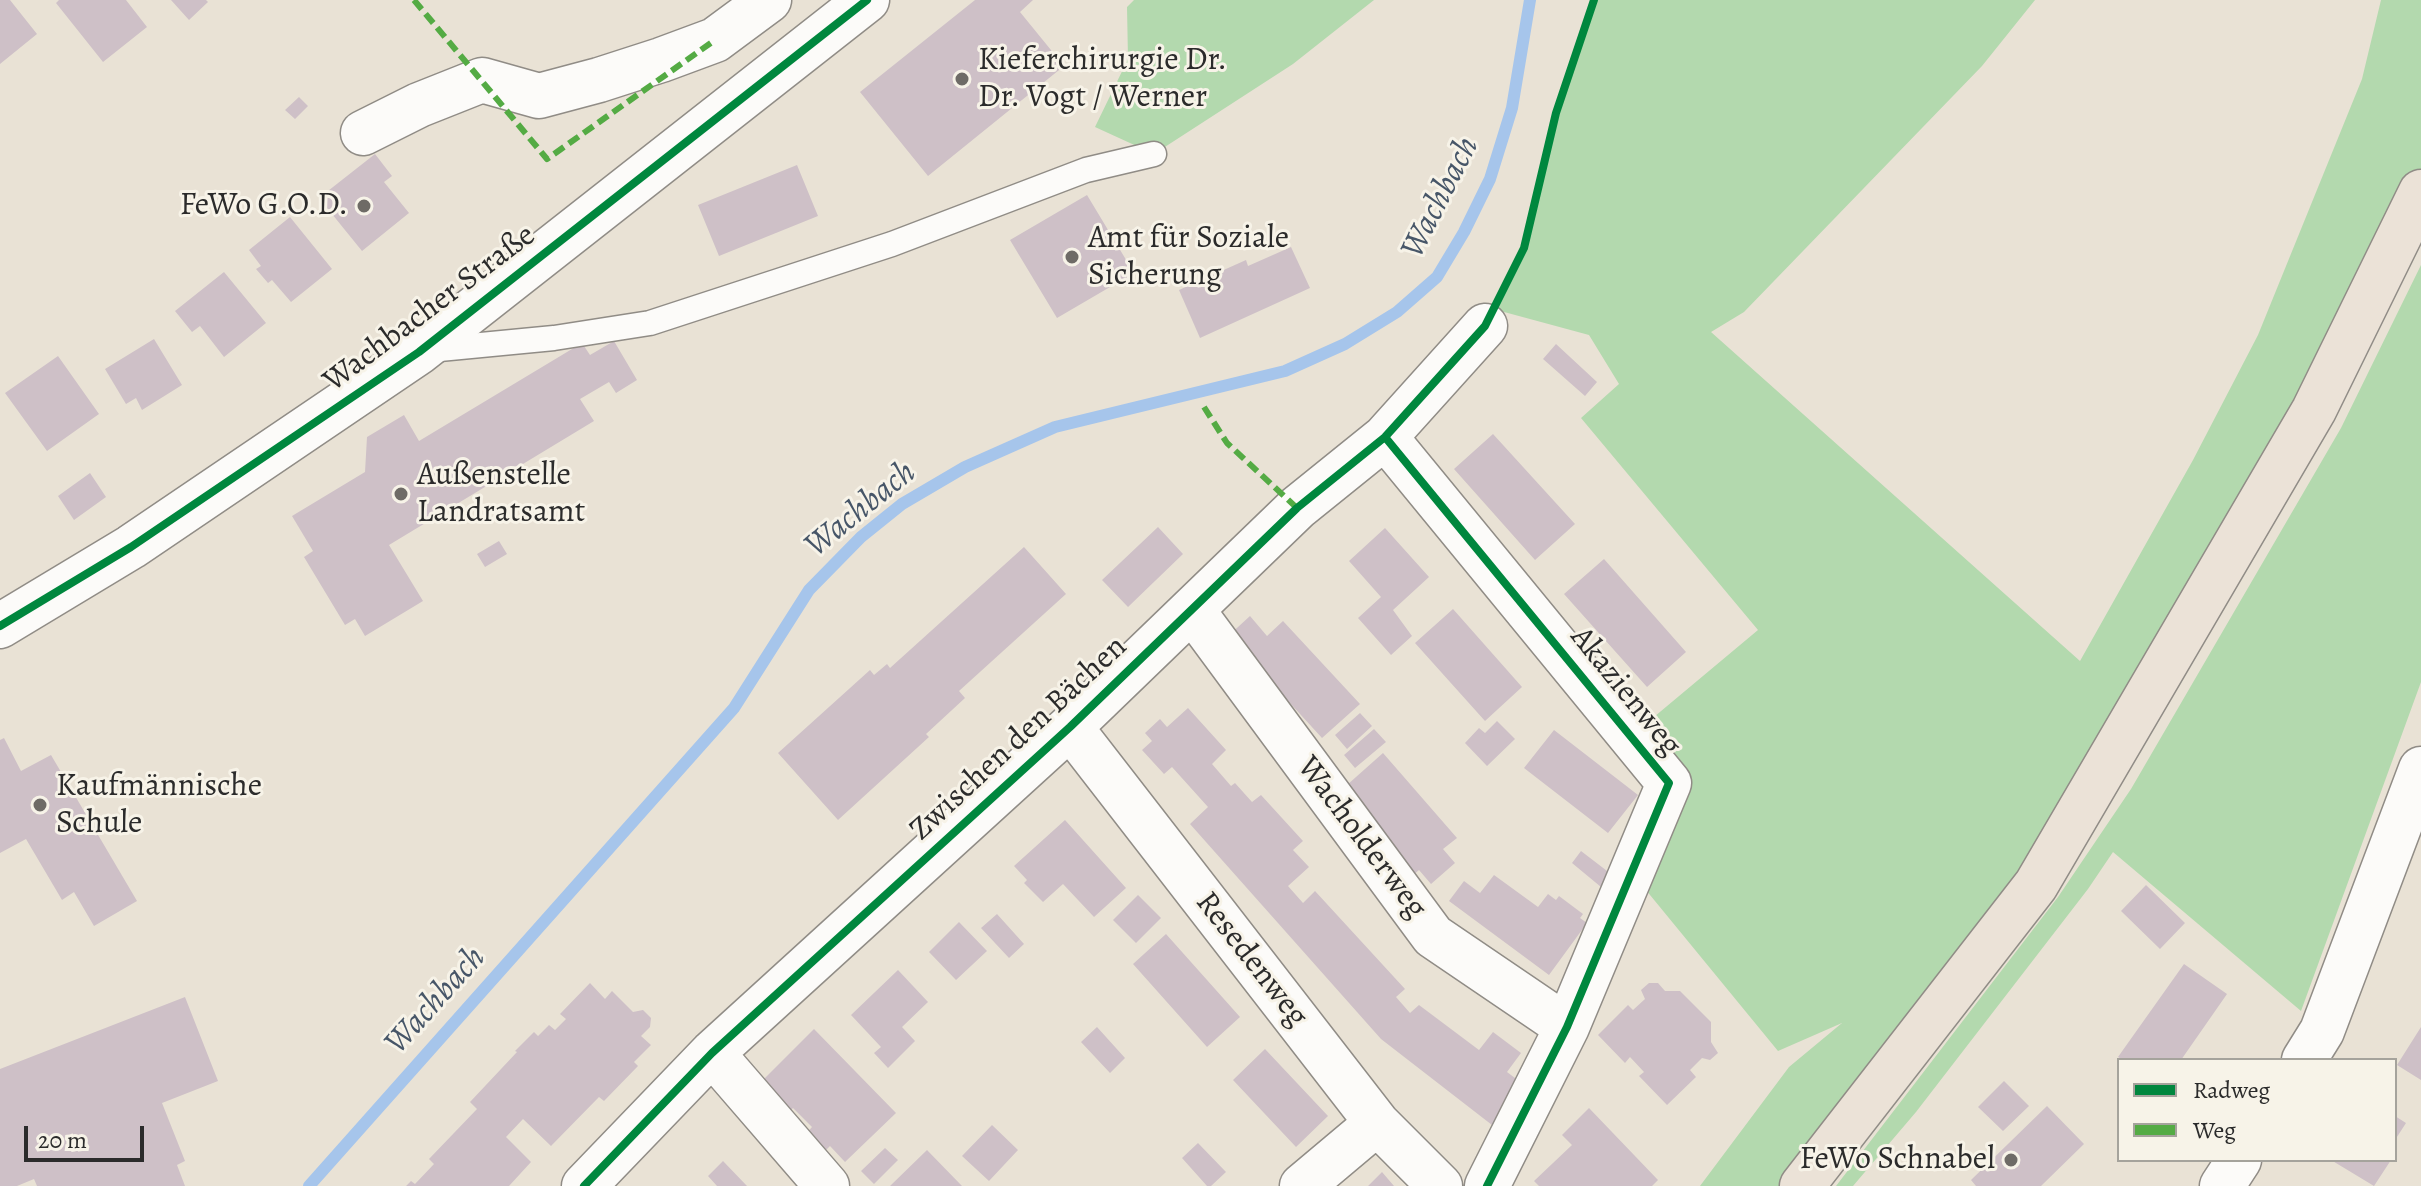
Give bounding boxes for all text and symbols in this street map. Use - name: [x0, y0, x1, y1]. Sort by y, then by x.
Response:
- place label: Kieferchirurgie Dr. Dr. Vogt / Werner: [978, 42, 1227, 117]
- marker: Kieferchirurgie Dr. Dr. Vogt / Werner: [953, 70, 971, 88]
- water label: Wachbach: [1393, 130, 1489, 266]
- place label: FeWo G.O.D.: [180, 187, 348, 225]
- marker: FeWo G.O.D.: [355, 197, 373, 215]
- street label: Wachbacher Straße: [317, 217, 543, 401]
- place label: Amt für Soziale Sicherung: [1088, 220, 1289, 295]
- marker: Amt für Soziale Sicherung: [1063, 248, 1081, 266]
- water label: Wachbach: [797, 453, 925, 567]
- place label: Außenstelle Landratsamt: [417, 457, 585, 532]
- marker: Außenstelle Landratsamt: [392, 485, 410, 503]
- street label: Akazienweg: [1561, 620, 1689, 764]
- street label: Zwischen den Bächen: [902, 629, 1136, 849]
- street label: Wacholderweg: [1288, 749, 1434, 927]
- place label: Kaufmännische Schule: [56, 768, 262, 843]
- marker: Kaufmännische Schule: [31, 796, 49, 814]
- street label: Resedenweg: [1186, 885, 1316, 1035]
- water label: Wachbach: [377, 939, 495, 1063]
- legend: [2117, 1058, 2397, 1162]
- text: Radweg: [2193, 1074, 2270, 1106]
- scale bar: [28, 1110, 148, 1160]
- text: Weg: [2193, 1114, 2236, 1146]
- text: 20 m: [38, 1124, 87, 1156]
- place label: FeWo Schnabel: [1799, 1141, 1995, 1179]
- marker: FeWo Schnabel: [2002, 1151, 2020, 1169]

